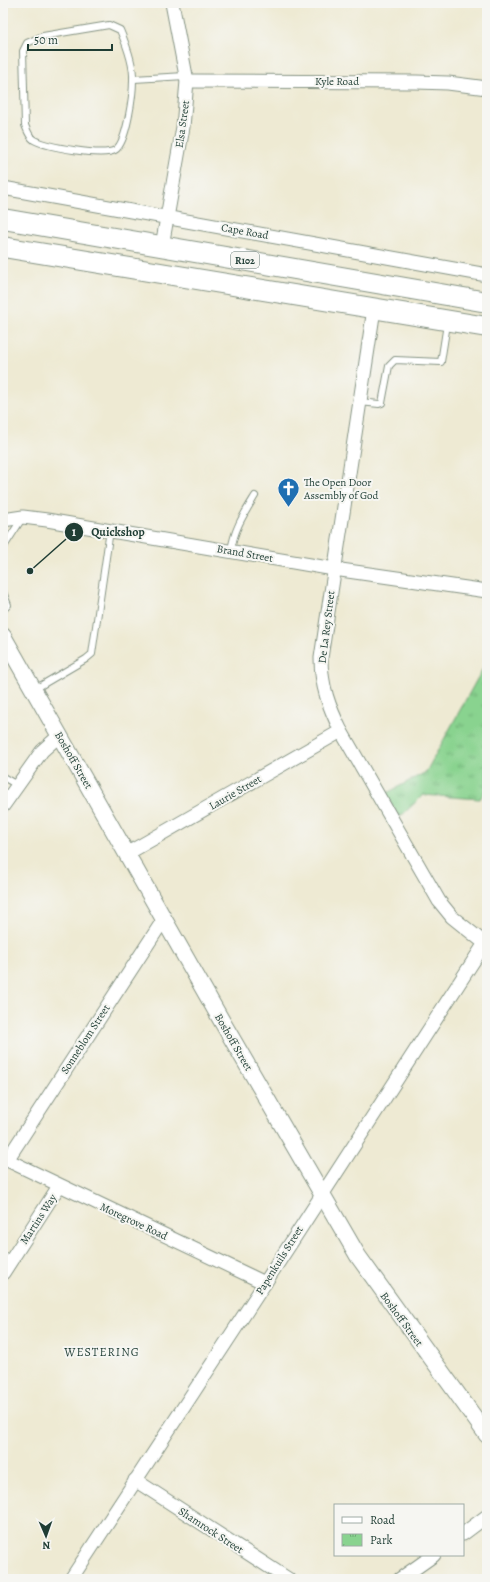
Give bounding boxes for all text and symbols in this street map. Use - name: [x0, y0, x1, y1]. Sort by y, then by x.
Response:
- scale bar: [28, 26, 112, 52]
- text: 50 m: [34, 32, 58, 48]
- street label: Kyle Road: [315, 74, 359, 89]
- street label: Elsa Street: [172, 99, 193, 149]
- street label: Cape Road: [220, 220, 270, 243]
- road number: R102: [231, 252, 259, 268]
- church icon: The Open Door Assembly of God: [276, 475, 302, 508]
- place label: The Open Door Assembly of God: [303, 475, 379, 503]
- callout: Quickshop: [64, 520, 153, 544]
- text: 1: [72, 524, 77, 540]
- text: Quickshop: [91, 524, 145, 540]
- street label: Brand Street: [216, 541, 275, 566]
- street label: De La Rey Street: [315, 589, 338, 664]
- street label: Boshoff Street: [51, 729, 96, 792]
- street label: Laurie Street: [206, 771, 264, 813]
- street label: Sonneblom Street: [57, 1001, 114, 1077]
- street label: Boshoff Street: [211, 1011, 256, 1074]
- street label: Martins Way: [17, 1191, 60, 1247]
- street label: Moregrove Road: [97, 1199, 170, 1244]
- street label: Papenkuils Street: [252, 1223, 307, 1298]
- street label: Boshoff Street: [377, 1289, 427, 1350]
- district label: WESTERING: [63, 1344, 140, 1360]
- street label: Shamrock Street: [175, 1504, 246, 1557]
- legend: [334, 1504, 464, 1556]
- text: Road: [370, 1512, 396, 1528]
- north arrow: [26, 1516, 66, 1556]
- text: Park: [370, 1532, 393, 1548]
- text: N: [42, 1538, 51, 1553]

